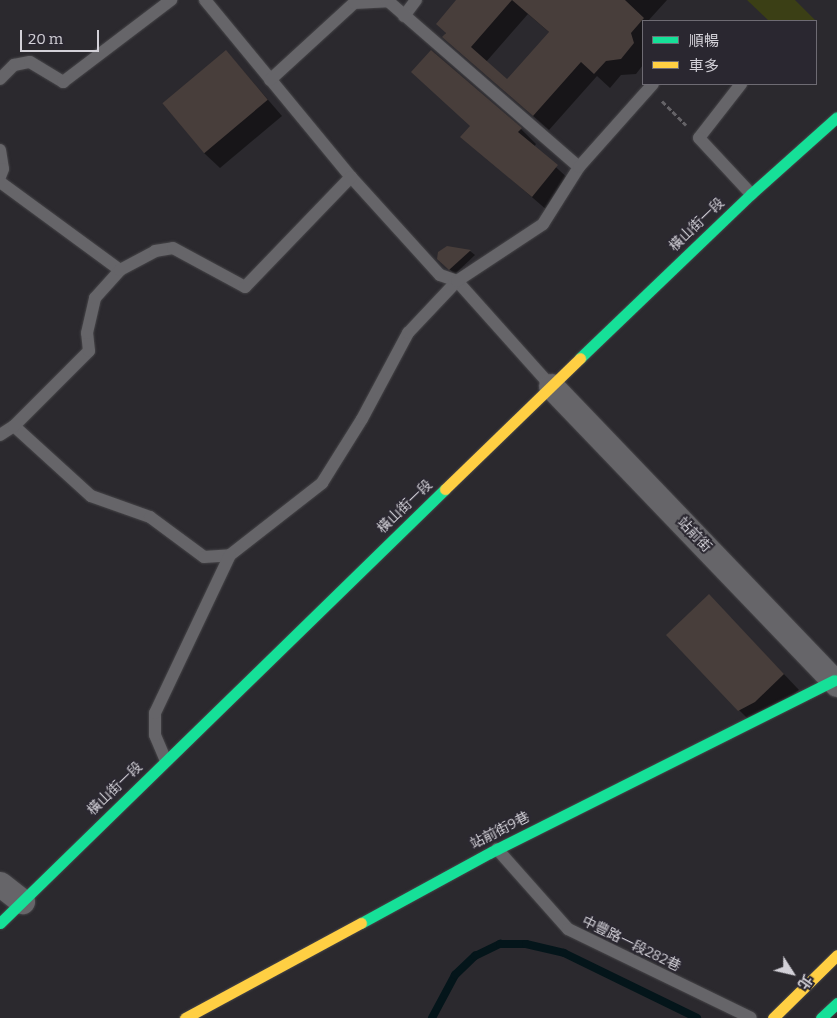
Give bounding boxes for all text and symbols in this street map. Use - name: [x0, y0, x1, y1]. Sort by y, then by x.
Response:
- scale bar: [22, 20, 101, 52]
- legend: [642, 20, 817, 85]
- text: 20 m: [28, 30, 63, 48]
- text: 順暢: [689, 32, 719, 50]
- text: 車多: [689, 57, 719, 75]
- street label: 橫山街一段: [666, 195, 728, 255]
- street label: 橫山街一段: [374, 477, 436, 537]
- street label: 站前街: [673, 514, 715, 556]
- street label: 橫山街一段: [84, 759, 146, 819]
- street label: 站前街9巷: [468, 809, 532, 853]
- street label: 中豐路一段282巷: [579, 913, 683, 975]
- north arrow: [767, 948, 817, 998]
- text: 北: [794, 971, 816, 992]

